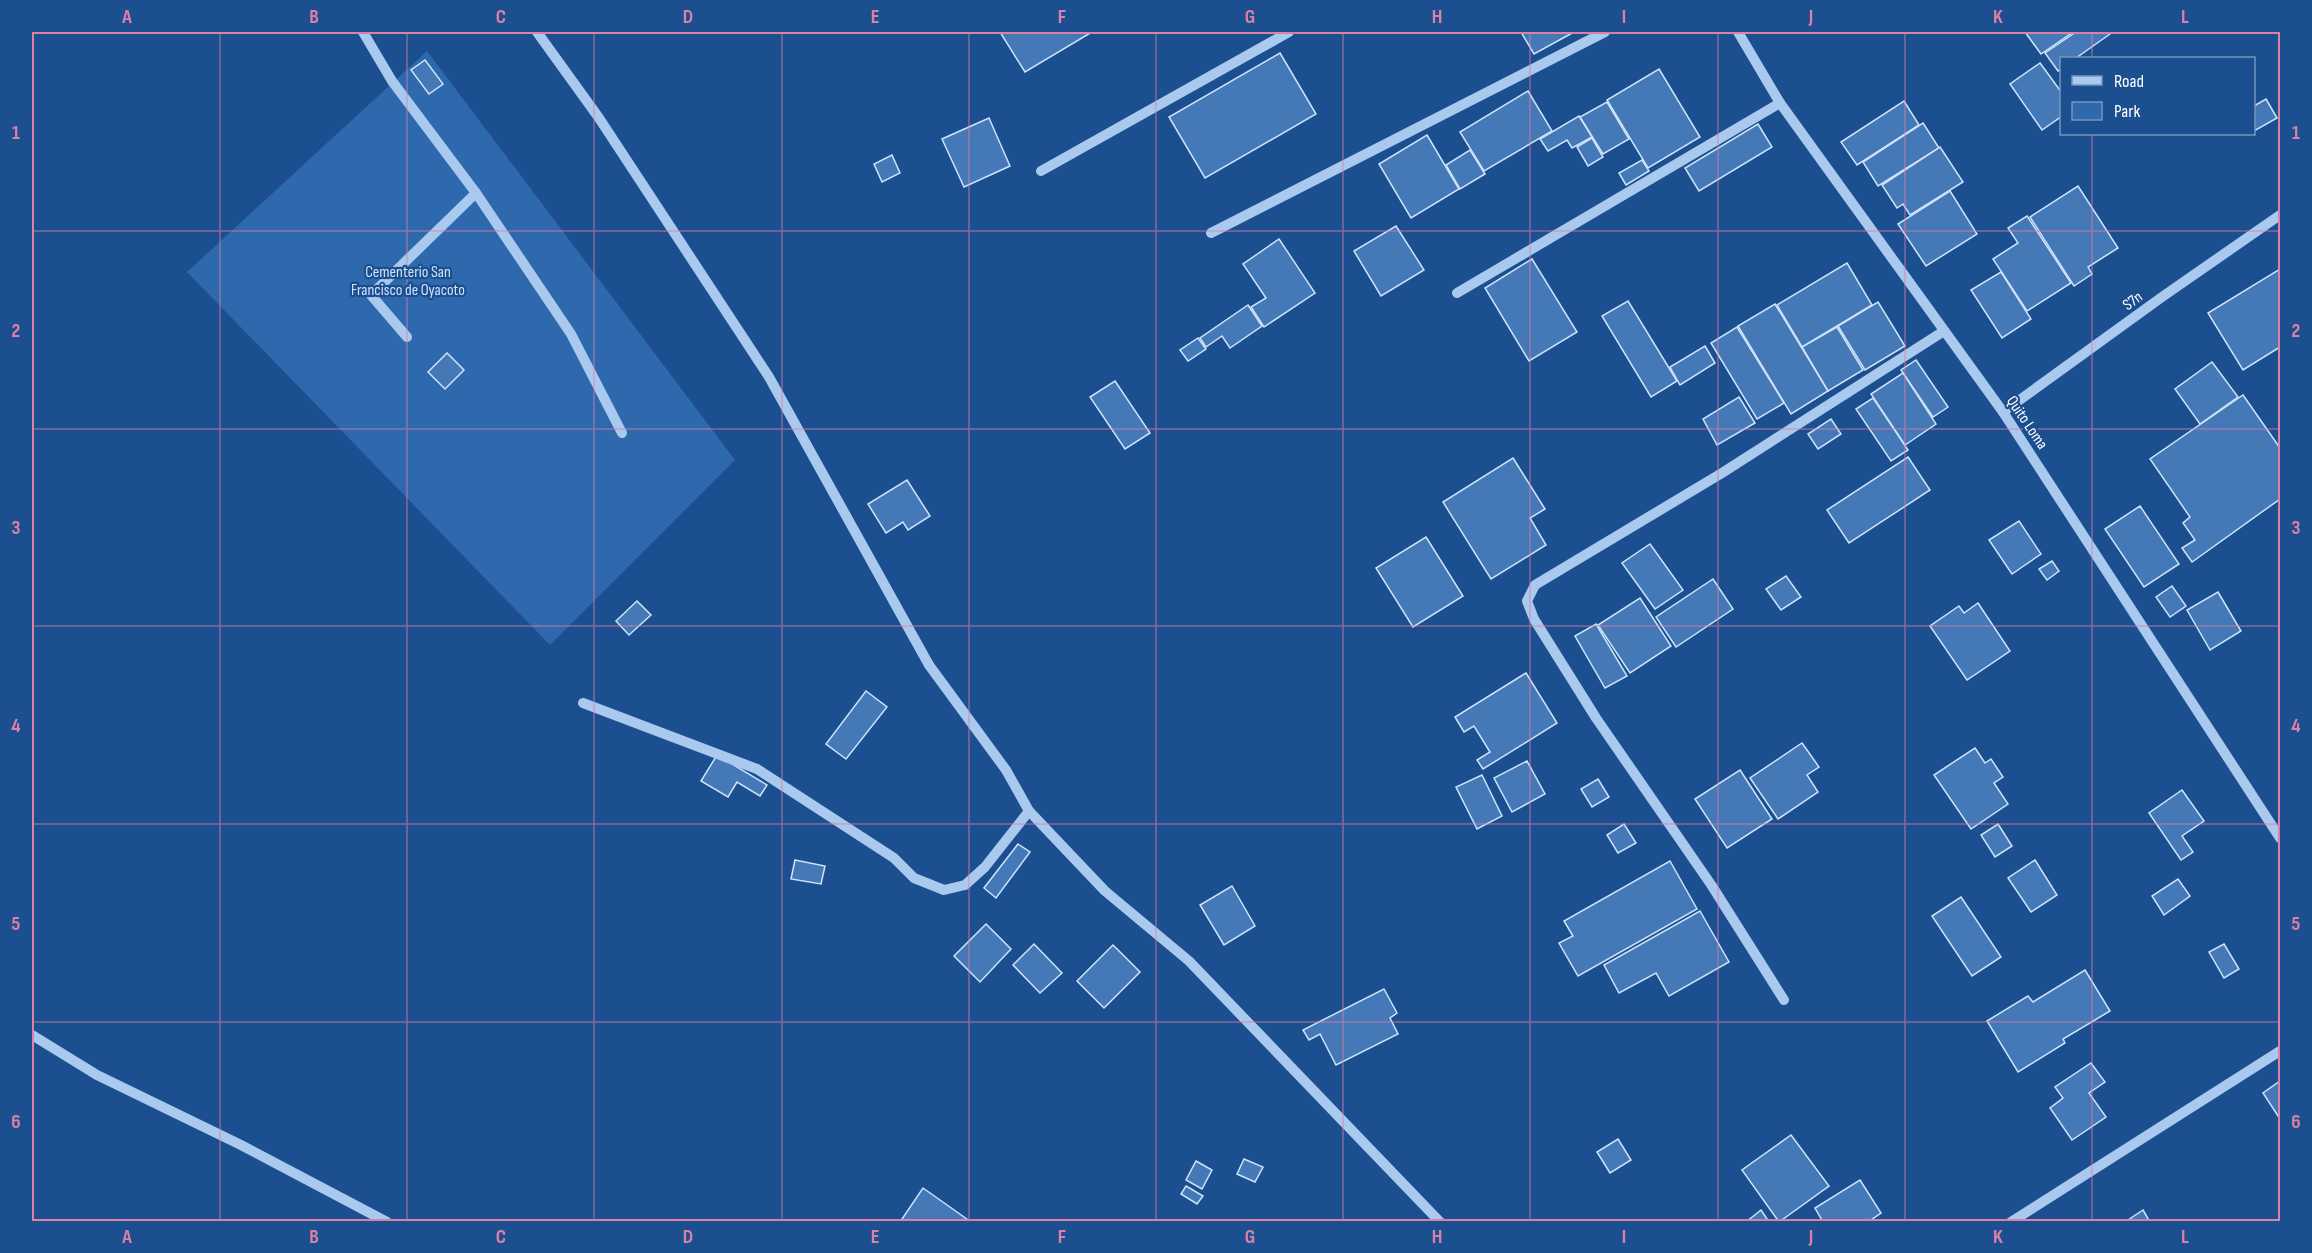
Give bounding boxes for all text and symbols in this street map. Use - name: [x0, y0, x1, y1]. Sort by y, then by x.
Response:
- text: A: [121, 5, 132, 29]
- text: B: [309, 5, 319, 29]
- text: C: [496, 5, 506, 29]
- text: D: [683, 5, 693, 29]
- text: E: [871, 5, 879, 29]
- text: F: [1058, 5, 1066, 29]
- text: G: [1245, 5, 1255, 29]
- text: H: [1432, 5, 1442, 29]
- text: I: [1622, 5, 1626, 29]
- text: J: [1808, 5, 1813, 29]
- text: K: [1993, 5, 2003, 29]
- text: L: [2181, 5, 2189, 29]
- legend: [2060, 57, 2255, 135]
- text: Road: [2114, 71, 2144, 92]
- text: Park: [2114, 101, 2140, 122]
- text: 1: [12, 121, 20, 145]
- text: 1: [2292, 121, 2300, 145]
- park label: Cementerio San Francisco de Oyacoto: [351, 263, 465, 300]
- street label: S7n: [2119, 288, 2147, 315]
- text: 2: [12, 319, 20, 343]
- text: 2: [2292, 319, 2300, 343]
- street label: Quito Loma: [2002, 393, 2051, 453]
- text: 3: [12, 516, 21, 540]
- text: 3: [2292, 516, 2301, 540]
- text: 4: [11, 714, 21, 738]
- text: 4: [2291, 714, 2301, 738]
- text: 5: [12, 912, 21, 936]
- text: 5: [2292, 912, 2301, 936]
- text: 6: [11, 1110, 21, 1134]
- text: 6: [2291, 1110, 2301, 1134]
- text: A: [121, 1225, 132, 1249]
- text: B: [309, 1225, 319, 1249]
- text: C: [496, 1225, 506, 1249]
- text: D: [683, 1225, 693, 1249]
- text: E: [871, 1225, 879, 1249]
- text: F: [1058, 1225, 1066, 1249]
- text: G: [1245, 1225, 1255, 1249]
- text: H: [1432, 1225, 1442, 1249]
- text: I: [1622, 1225, 1626, 1249]
- text: J: [1808, 1225, 1813, 1249]
- text: K: [1993, 1225, 2003, 1249]
- text: L: [2181, 1225, 2189, 1249]

